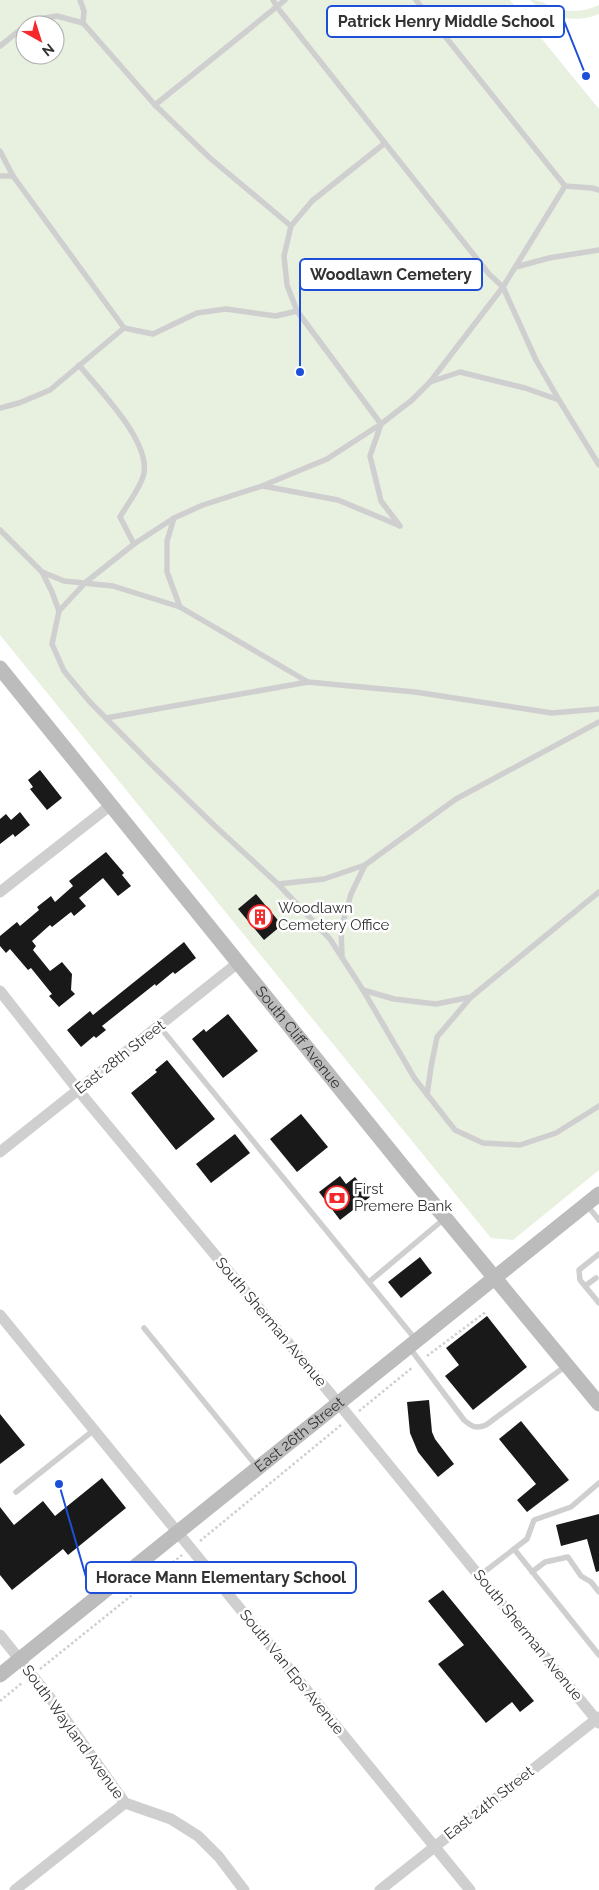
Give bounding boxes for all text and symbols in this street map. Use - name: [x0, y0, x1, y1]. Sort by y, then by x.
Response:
- callout: Patrick Henry Middle School: [327, 6, 564, 37]
- text: Patrick Henry Middle School: [338, 12, 555, 31]
- north arrow: [15, 15, 65, 65]
- text: N: [39, 41, 57, 60]
- callout: Woodlawn Cemetery: [300, 259, 482, 290]
- text: Woodlawn Cemetery: [310, 265, 472, 284]
- place label: Woodlawn Cemetery Office: [278, 899, 390, 934]
- building icon: Woodlawn Cemetery Office: [247, 904, 273, 930]
- street label: South Cliff Avenue: [252, 982, 346, 1093]
- street label: East 28th Street: [71, 1016, 169, 1098]
- place label: First Premere Bank: [354, 1180, 452, 1215]
- bank icon: First Premere Bank: [324, 1185, 350, 1211]
- street label: South Sherman Avenue: [212, 1254, 330, 1390]
- street label: East 26th Street: [251, 1393, 348, 1476]
- callout: Horace Mann Elementary School: [86, 1562, 356, 1593]
- street label: South Sherman Avenue: [470, 1566, 586, 1704]
- text: Horace Mann Elementary School: [96, 1568, 347, 1587]
- street label: South Van Eps Avenue: [236, 1606, 348, 1738]
- street label: South Wayland Avenue: [18, 1661, 128, 1803]
- street label: East 24th Street: [441, 1762, 537, 1844]

